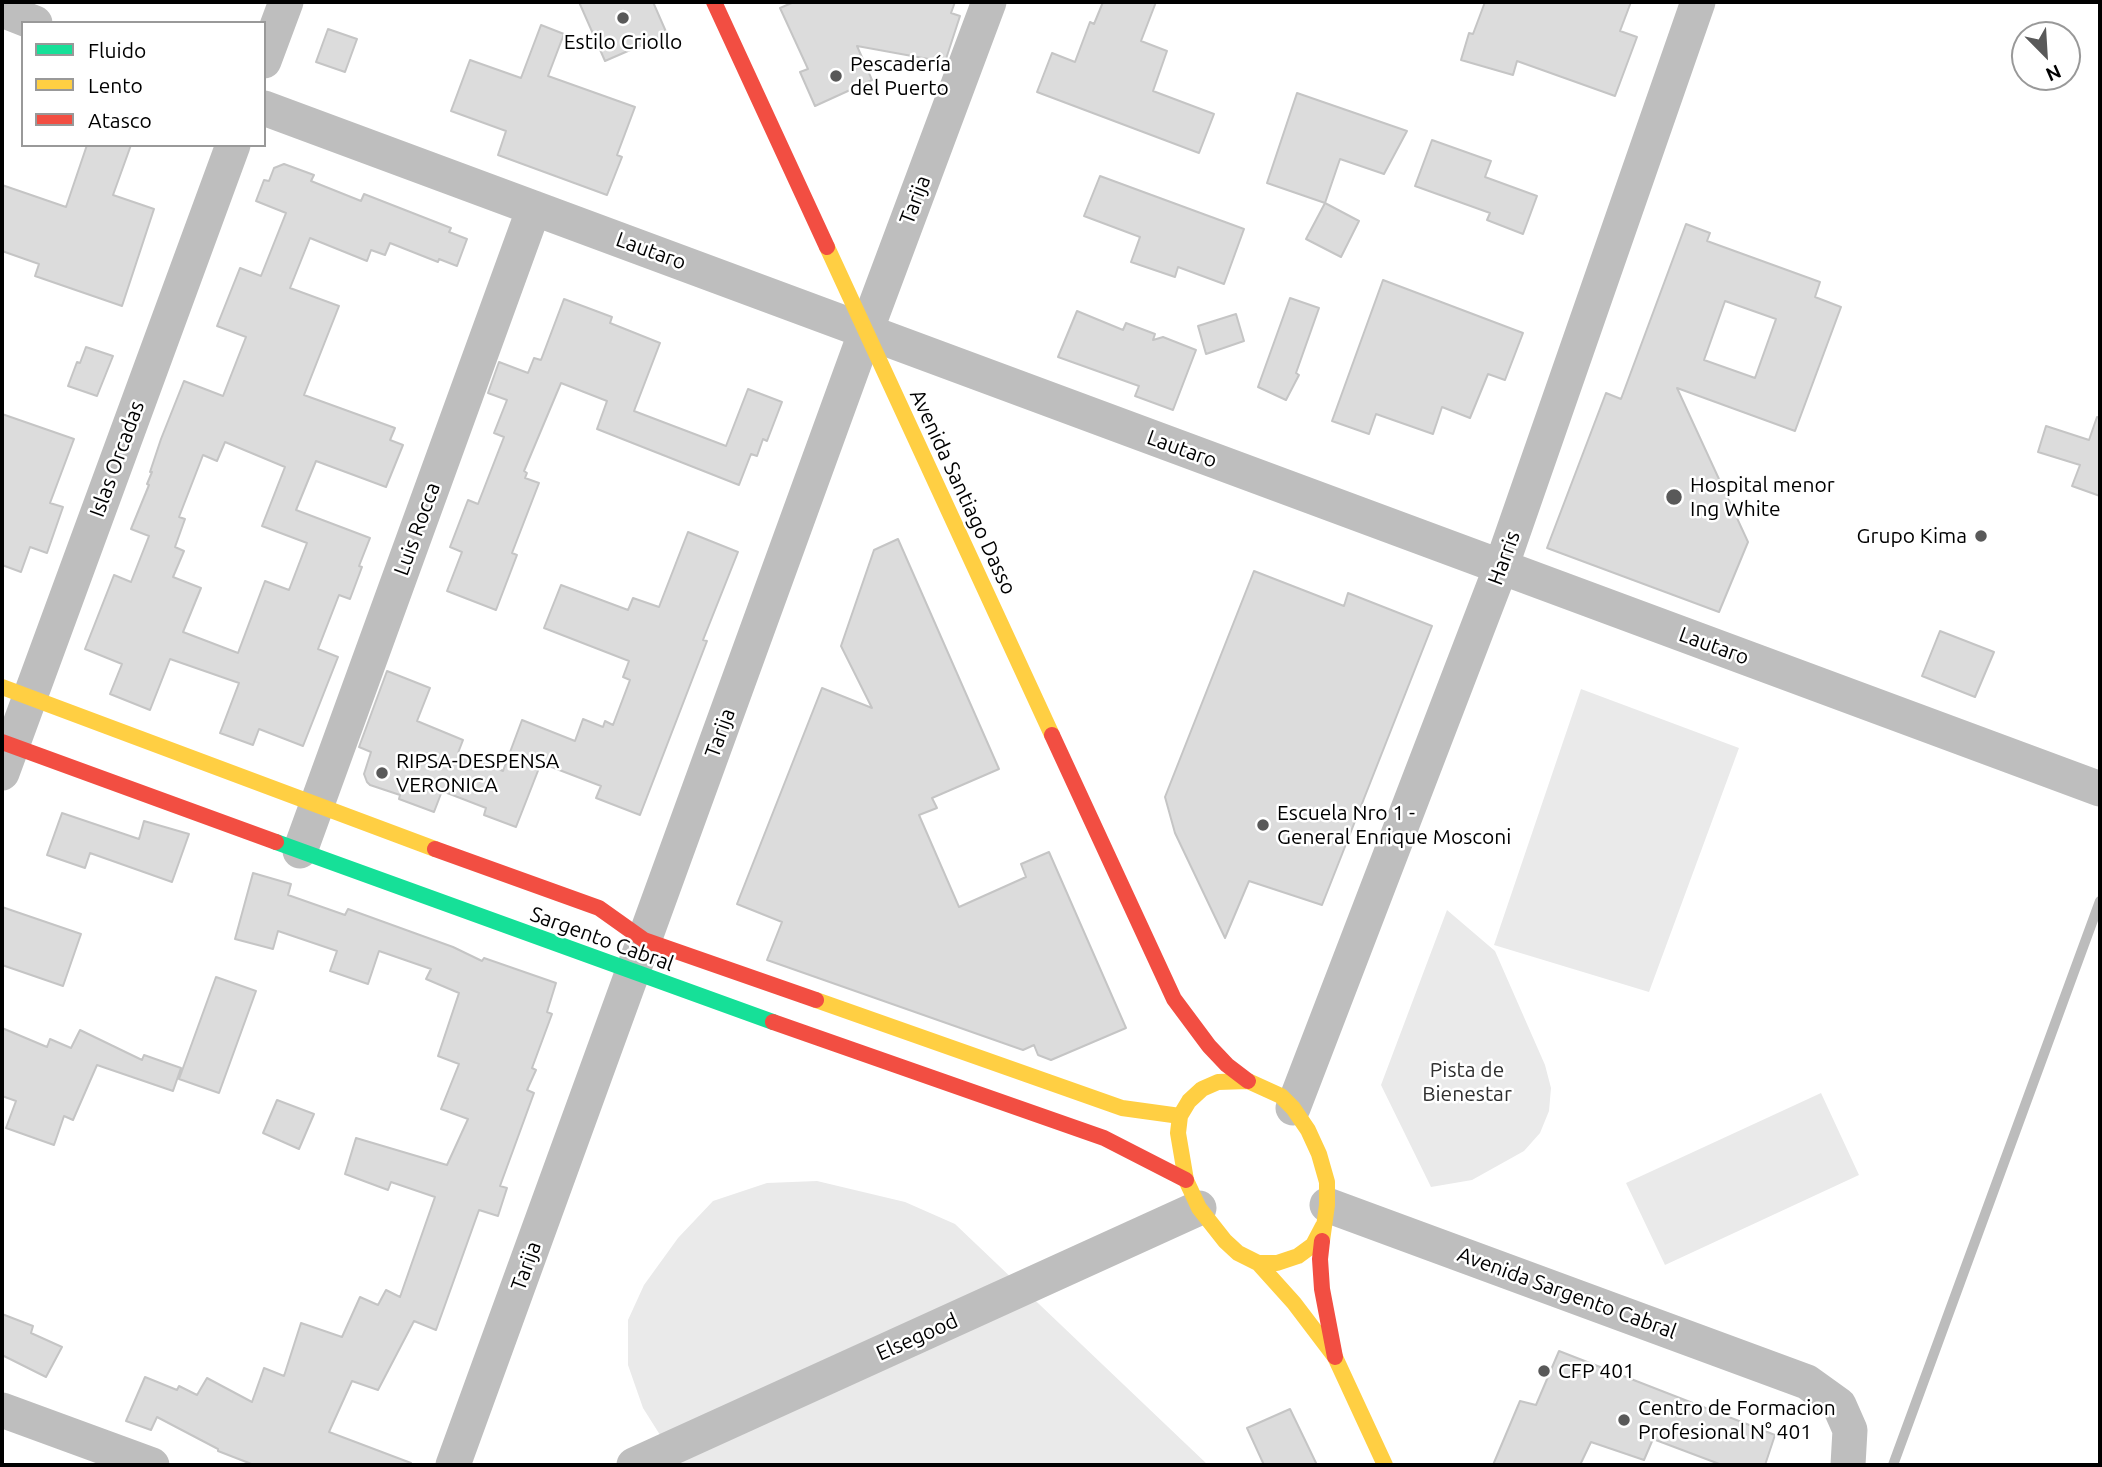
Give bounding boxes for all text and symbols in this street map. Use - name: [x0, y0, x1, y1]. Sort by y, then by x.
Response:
- marker: Estilo Criollo: [615, 10, 631, 26]
- legend: [21, 21, 266, 147]
- north arrow: [2011, 21, 2081, 91]
- place label: Estilo Criollo: [564, 29, 682, 55]
- text: Fluido: [88, 38, 146, 62]
- place label: Pescadería del Puerto: [850, 51, 951, 101]
- text: N: [2043, 60, 2065, 86]
- marker: Pescadería del Puerto: [828, 68, 844, 84]
- text: Lento: [88, 73, 143, 97]
- text: Atasco: [88, 108, 152, 132]
- street label: Tarija: [894, 172, 936, 228]
- street label: Lautaro: [613, 227, 689, 275]
- street label: Avenida Santiago Dasso: [904, 385, 1022, 599]
- street label: Islas Orcadas: [84, 398, 150, 520]
- street label: Lautaro: [1144, 425, 1220, 473]
- place label: Hospital menor Ing White: [1690, 472, 1835, 522]
- street label: Luis Rocca: [389, 479, 445, 579]
- marker: Hospital menor Ing White: [1664, 487, 1684, 507]
- place label: Grupo Kima: [1857, 523, 1967, 549]
- street label: Harris: [1483, 528, 1525, 588]
- marker: Grupo Kima: [1973, 528, 1989, 544]
- street label: Lautaro: [1676, 622, 1752, 670]
- street label: Tarija: [700, 705, 740, 761]
- place label: RIPSA-DESPENSA VERONICA: [396, 748, 559, 798]
- marker: RIPSA-DESPENSA VERONICA: [374, 765, 390, 781]
- place label: Escuela Nro 1 - General Enrique Mosconi: [1277, 800, 1511, 850]
- marker: Escuela Nro 1 - General Enrique Mosconi: [1255, 817, 1271, 833]
- street label: Sargento Cabral: [527, 901, 677, 977]
- park label: Pista de Bienestar: [1422, 1057, 1512, 1107]
- street label: Tarija: [506, 1238, 546, 1294]
- street label: Avenida Sargento Cabral: [1454, 1242, 1680, 1344]
- street label: Elsegood: [872, 1308, 962, 1366]
- place label: CFP 401: [1558, 1358, 1635, 1384]
- marker: CFP 401: [1536, 1363, 1552, 1379]
- place label: Centro de Formacion Profesional N° 401: [1638, 1395, 1836, 1445]
- marker: Centro de Formacion Profesional N° 401: [1616, 1412, 1632, 1428]

